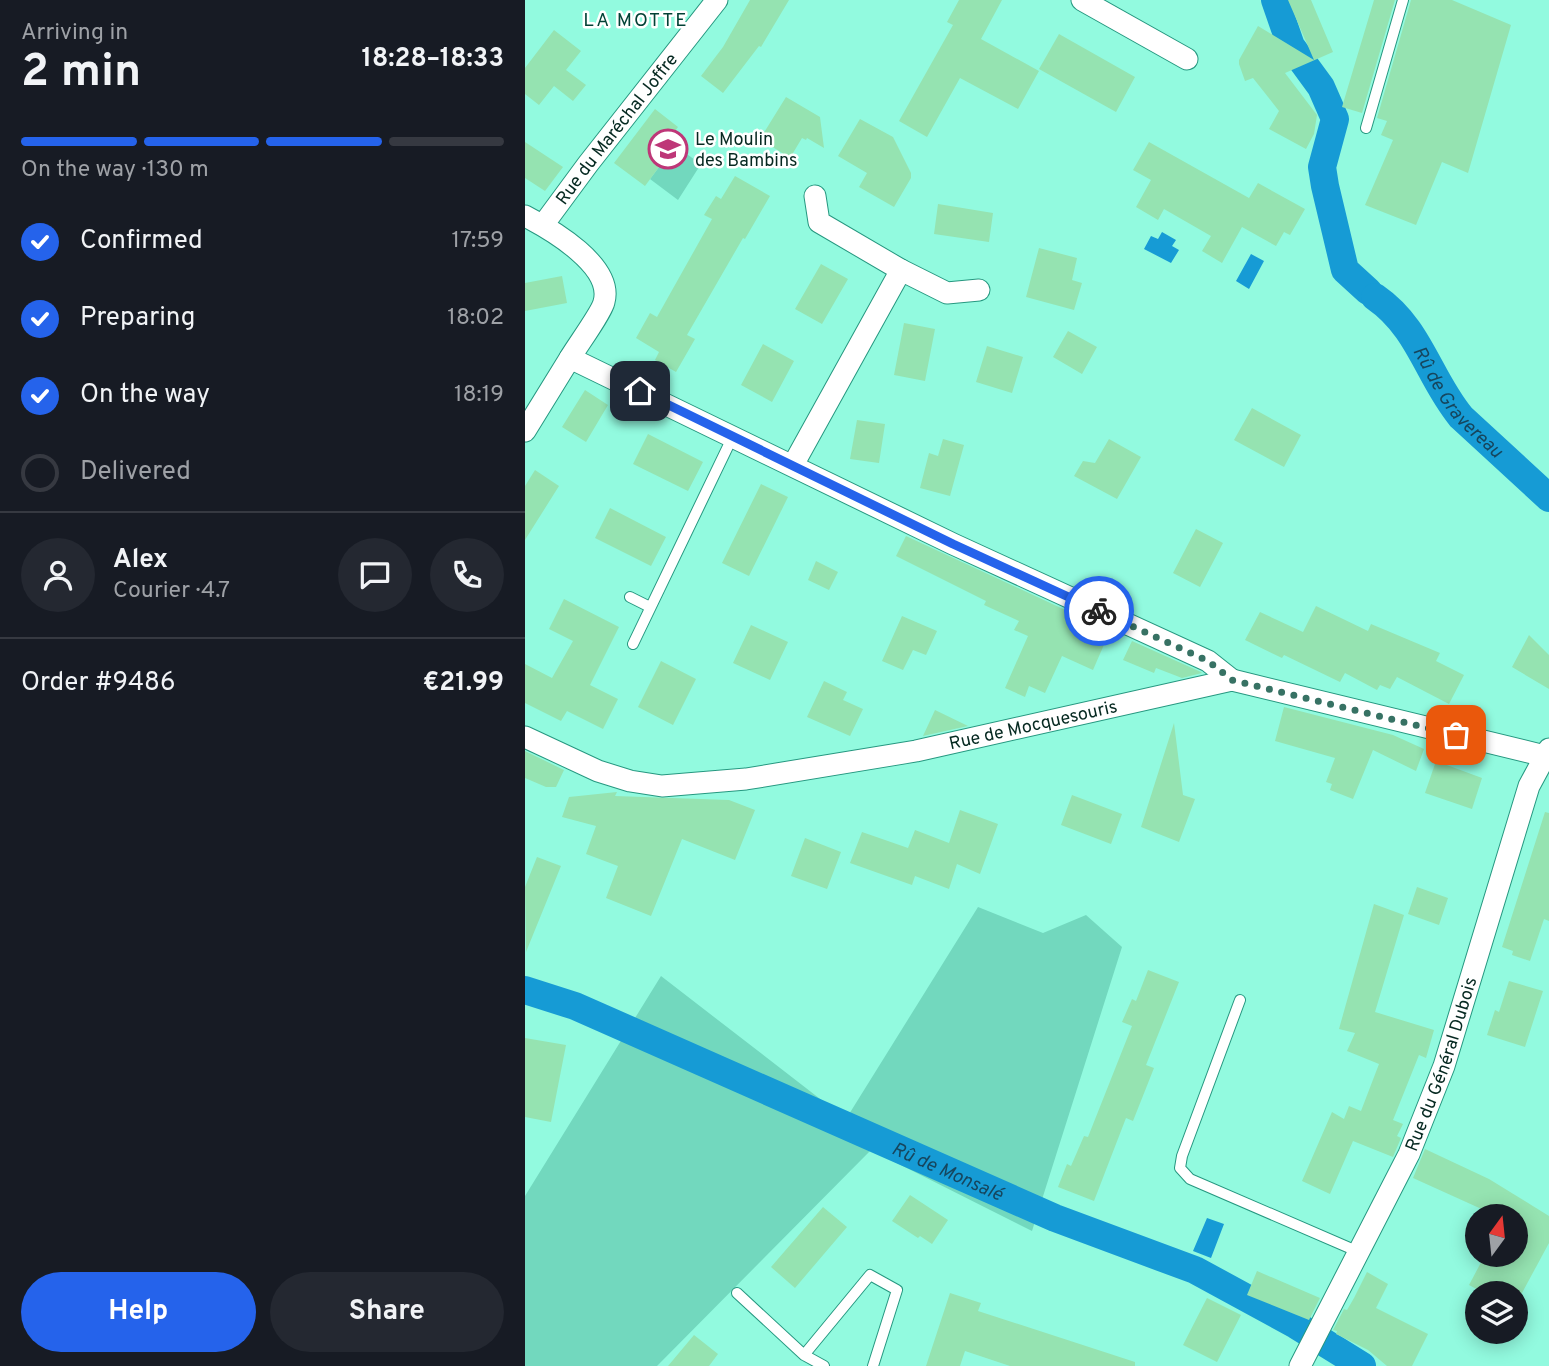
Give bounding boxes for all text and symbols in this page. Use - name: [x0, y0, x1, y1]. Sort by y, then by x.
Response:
- district label: LA MOTTE: [583, 9, 689, 33]
- text: Arriving in: [21, 19, 128, 48]
- text: 18:28–18:33: [362, 43, 504, 76]
- text: 2 min: [21, 44, 141, 103]
- street label: Rue du Maréchal Joffre: [552, 49, 684, 210]
- school or university icon: Le Moulin des Bambins: [647, 128, 689, 170]
- place label: Le Moulin des Bambins: [695, 129, 797, 173]
- text: On the way · 130 m: [21, 156, 209, 185]
- icon: check: [21, 223, 59, 261]
- text: Confirmed: [80, 225, 203, 258]
- text: 17:59: [451, 227, 504, 256]
- icon: check: [21, 300, 59, 338]
- text: Preparing: [80, 302, 195, 335]
- text: 18:02: [447, 304, 504, 333]
- water label: Rû de Gravereau: [1407, 342, 1508, 464]
- pin: [610, 361, 670, 421]
- icon: home: [621, 372, 659, 410]
- icon: check: [21, 377, 59, 415]
- text: On the way: [80, 379, 210, 412]
- text: 18:19: [454, 381, 504, 410]
- text: Delivered: [80, 456, 191, 489]
- button: person: [21, 538, 95, 612]
- button: chat: [338, 538, 412, 612]
- button: phone: [430, 538, 504, 612]
- text: Alex: [113, 544, 168, 577]
- courier: [1064, 576, 1134, 646]
- text: Courier · 4.7: [113, 577, 230, 606]
- icon: bike: [1080, 592, 1118, 630]
- text: Order #9486: [21, 667, 175, 700]
- text: €21.99: [423, 667, 504, 700]
- street label: Rue de Mocquesouris: [947, 696, 1120, 756]
- pin: [1426, 705, 1486, 765]
- icon: bag: [1437, 716, 1475, 754]
- street label: Rue du Général Dubois: [1401, 975, 1483, 1155]
- water label: Rû de Monsalé: [888, 1137, 1008, 1208]
- north arrow: [1465, 1204, 1528, 1267]
- map controls: [1465, 1204, 1528, 1344]
- button: Help: [21, 1272, 256, 1352]
- button: Share: [270, 1272, 504, 1352]
- button: layers: [1465, 1281, 1528, 1344]

